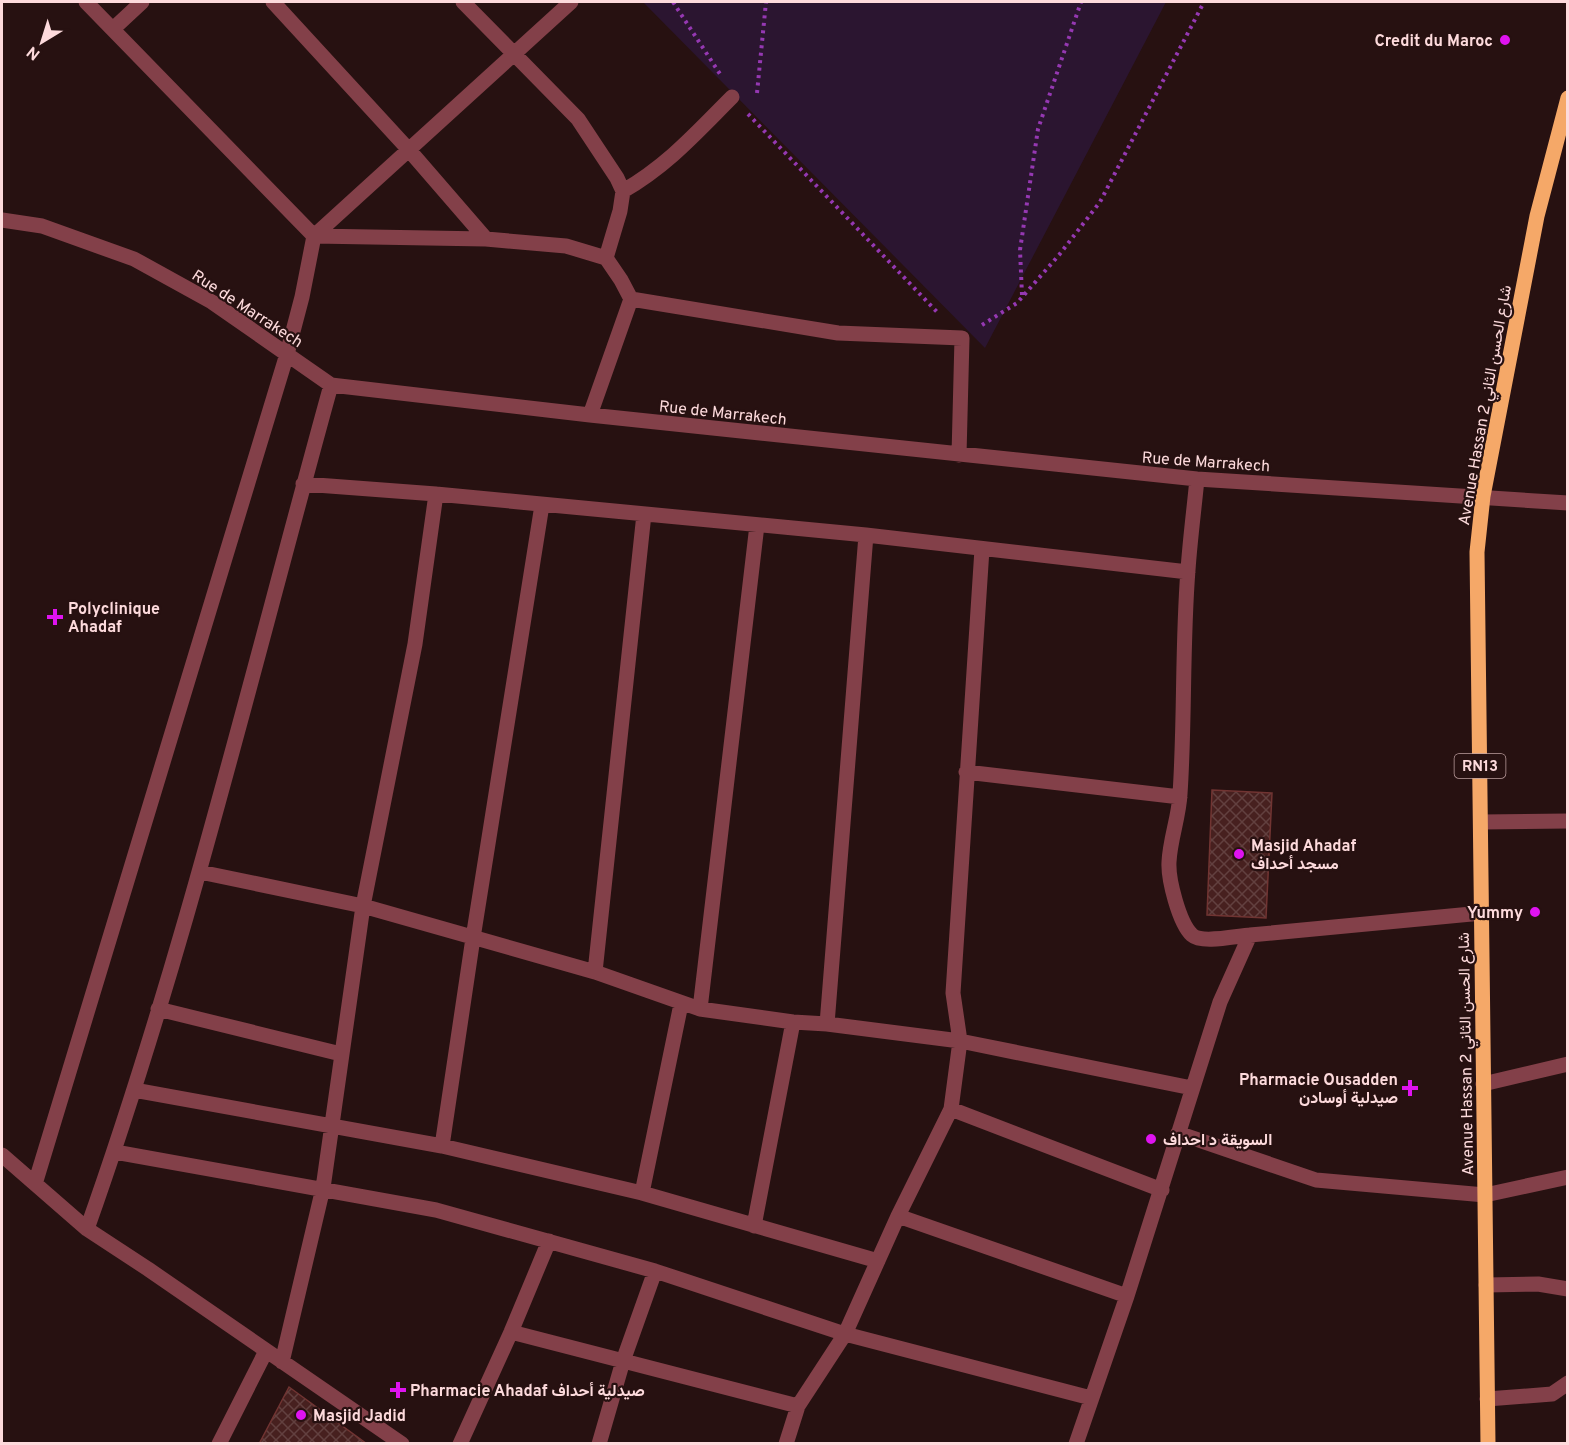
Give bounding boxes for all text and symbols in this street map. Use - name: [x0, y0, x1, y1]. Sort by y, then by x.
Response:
- north arrow: [12, 12, 72, 72]
- place label: Credit du Maroc: [1375, 32, 1493, 52]
- marker: Credit du Maroc: [1498, 33, 1512, 47]
- text: N: [23, 41, 45, 64]
- street label: Rue de Marrakech: [188, 266, 306, 353]
- street label: Avenue Hassan 2 شارع الحسن الثاني: [1455, 284, 1519, 527]
- street label: Rue de Marrakech: [658, 397, 788, 431]
- street label: Rue de Marrakech: [1141, 449, 1271, 477]
- place label: Polyclinique Ahadaf: [68, 600, 160, 638]
- marker: Polyclinique Ahadaf: [46, 608, 64, 626]
- road number: RN13: [1454, 754, 1506, 778]
- place label: Masjid Ahadaf مسجد أحداف: [1251, 837, 1357, 875]
- marker: Masjid Ahadaf مسجد أحداف: [1232, 847, 1246, 861]
- place label: Yummy: [1467, 904, 1523, 924]
- marker: Yummy: [1528, 905, 1542, 919]
- street label: Avenue Hassan 2 شارع الحسن الثاني: [1455, 932, 1481, 1176]
- place label: Pharmacie Ousadden صيدلية أوسادن: [1239, 1071, 1398, 1109]
- marker: Pharmacie Ousadden صيدلية أوسادن: [1403, 1081, 1417, 1095]
- place label: السويقة د احداف: [1163, 1131, 1272, 1151]
- marker: السويقة د احداف: [1144, 1132, 1158, 1146]
- place label: Pharmacie Ahadaf صيدلية أحداف: [410, 1382, 645, 1402]
- marker: Pharmacie Ahadaf صيدلية أحداف: [391, 1383, 405, 1397]
- place label: Masjid Jadid: [313, 1407, 406, 1427]
- marker: Masjid Jadid: [294, 1408, 308, 1422]

